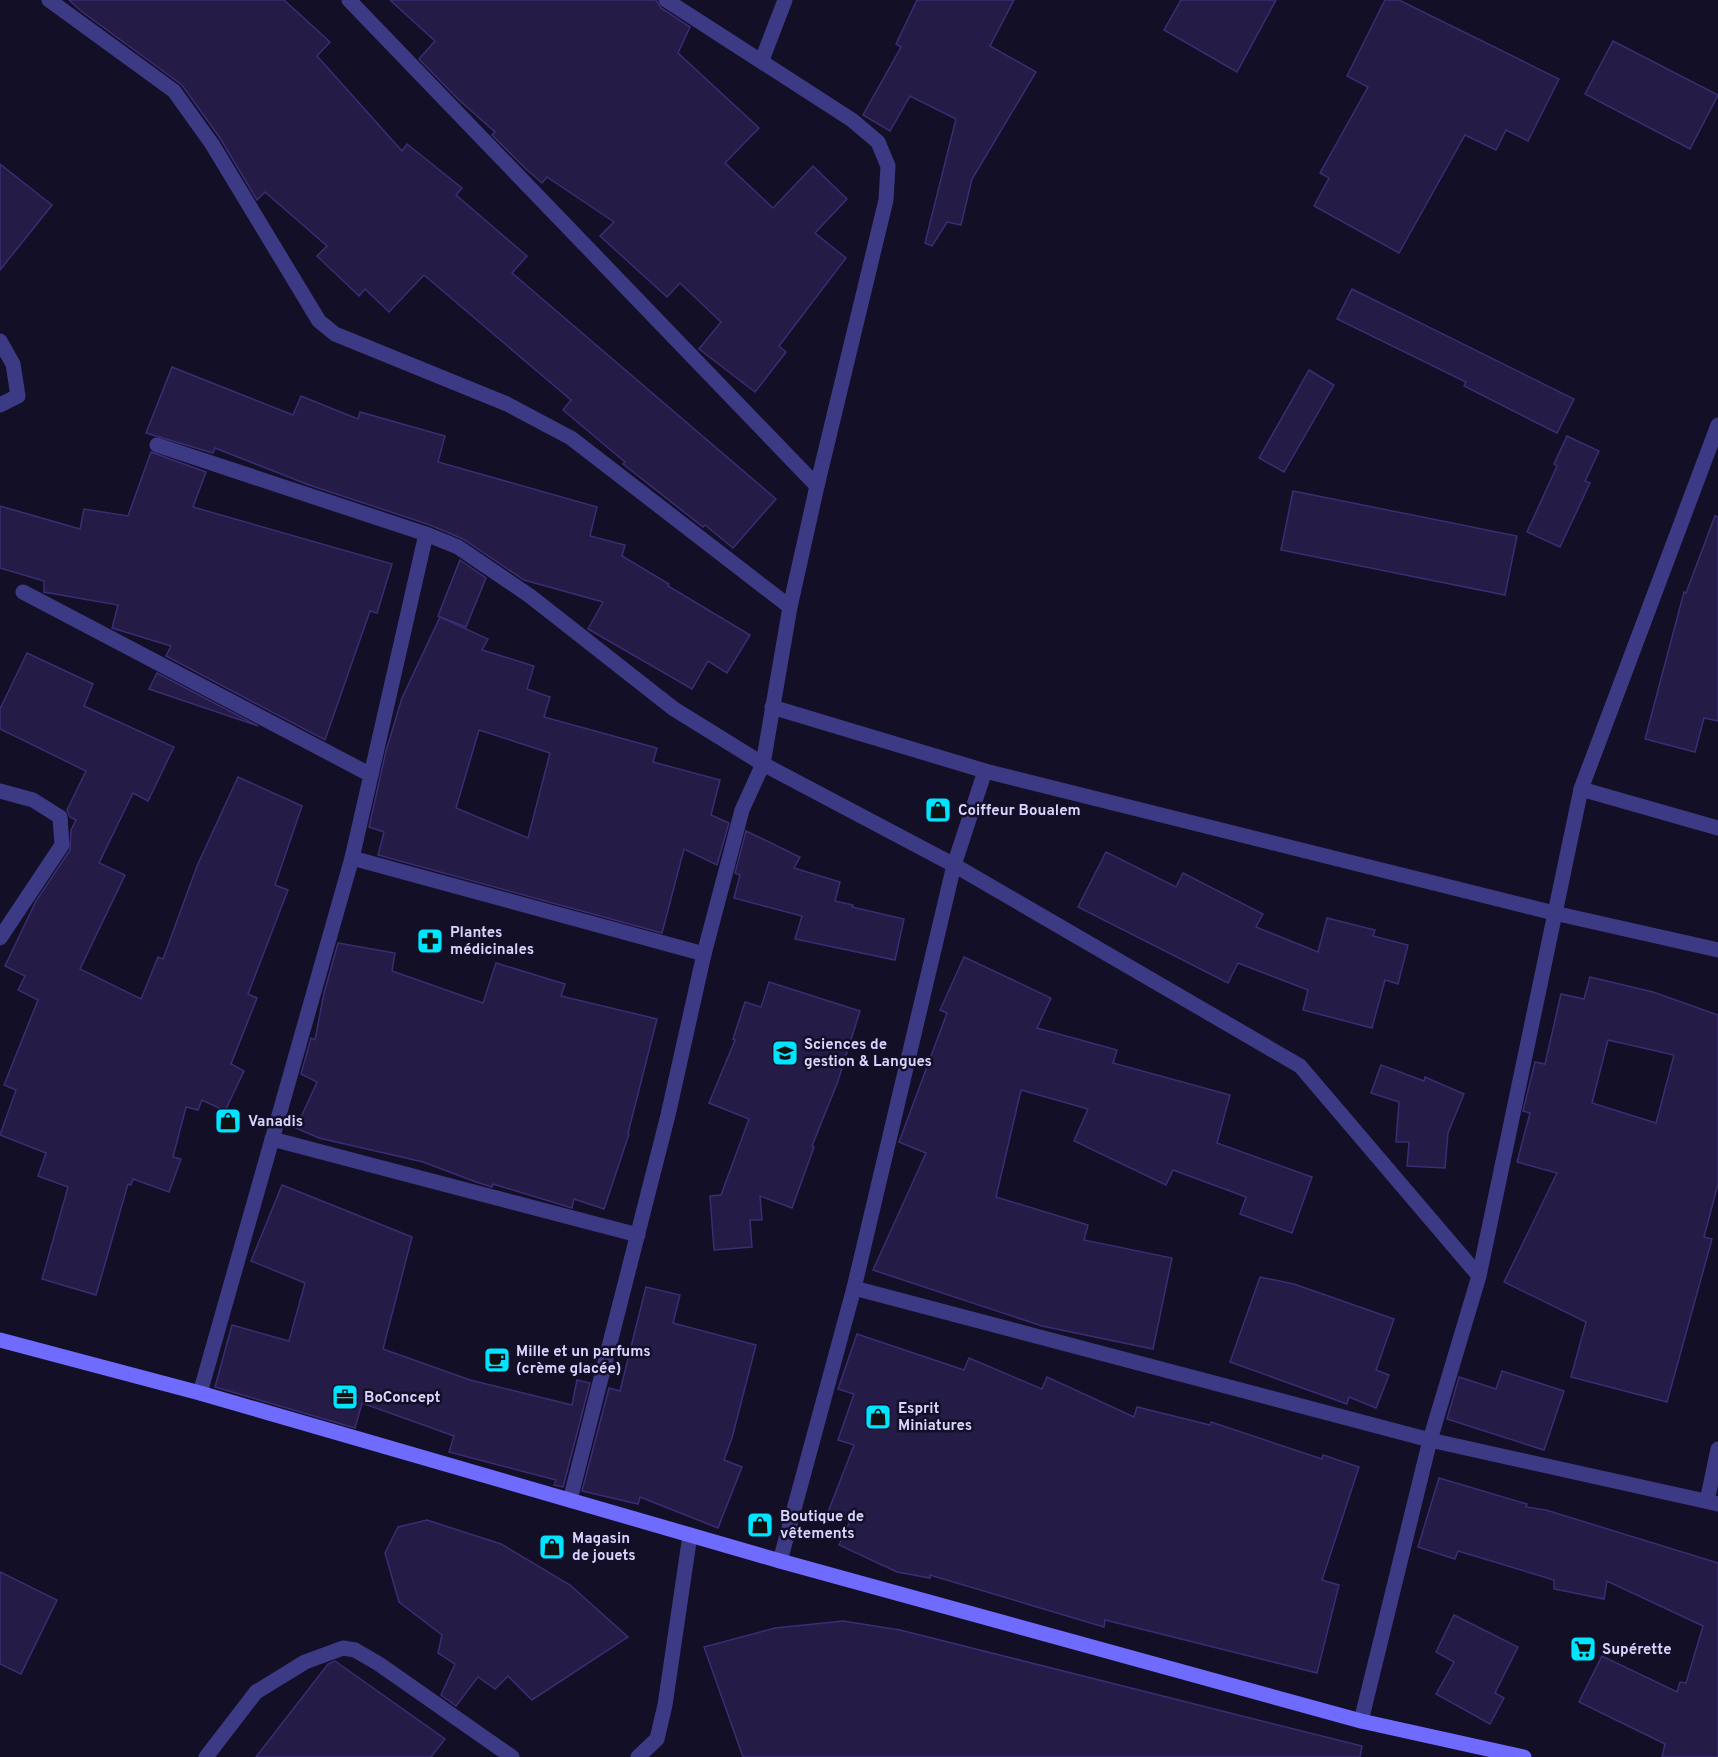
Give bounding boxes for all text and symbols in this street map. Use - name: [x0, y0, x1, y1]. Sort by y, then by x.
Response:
- shop icon: Coiffeur Boualem: [923, 795, 953, 825]
- place label: Coiffeur Boualem: [958, 802, 1081, 821]
- place label: Plantes médicinales: [450, 924, 534, 960]
- pharmacy icon: Plantes médicinales: [415, 926, 445, 956]
- place label: Sciences de gestion & Langues: [804, 1036, 932, 1072]
- school or university icon: Sciences de gestion & Langues: [770, 1038, 800, 1068]
- shop icon: Vanadis: [213, 1106, 243, 1136]
- place label: Vanadis: [248, 1113, 303, 1132]
- place label: Mille et un parfums (crème glacée): [516, 1343, 651, 1379]
- cafe icon: Mille et un parfums (crème glacée): [482, 1345, 512, 1375]
- office icon: BoConcept: [330, 1382, 360, 1412]
- place label: BoConcept: [364, 1389, 441, 1408]
- place label: Esprit Miniatures: [898, 1400, 972, 1436]
- shop icon: Esprit Miniatures: [863, 1402, 893, 1432]
- place label: Boutique de vêtements: [780, 1508, 864, 1544]
- shop icon: Boutique de vêtements: [745, 1510, 775, 1540]
- place label: Magasin de jouets: [572, 1530, 636, 1566]
- shop icon: Magasin de jouets: [537, 1532, 567, 1562]
- supermarket icon: Supérette: [1568, 1634, 1598, 1664]
- place label: Supérette: [1602, 1641, 1672, 1660]

